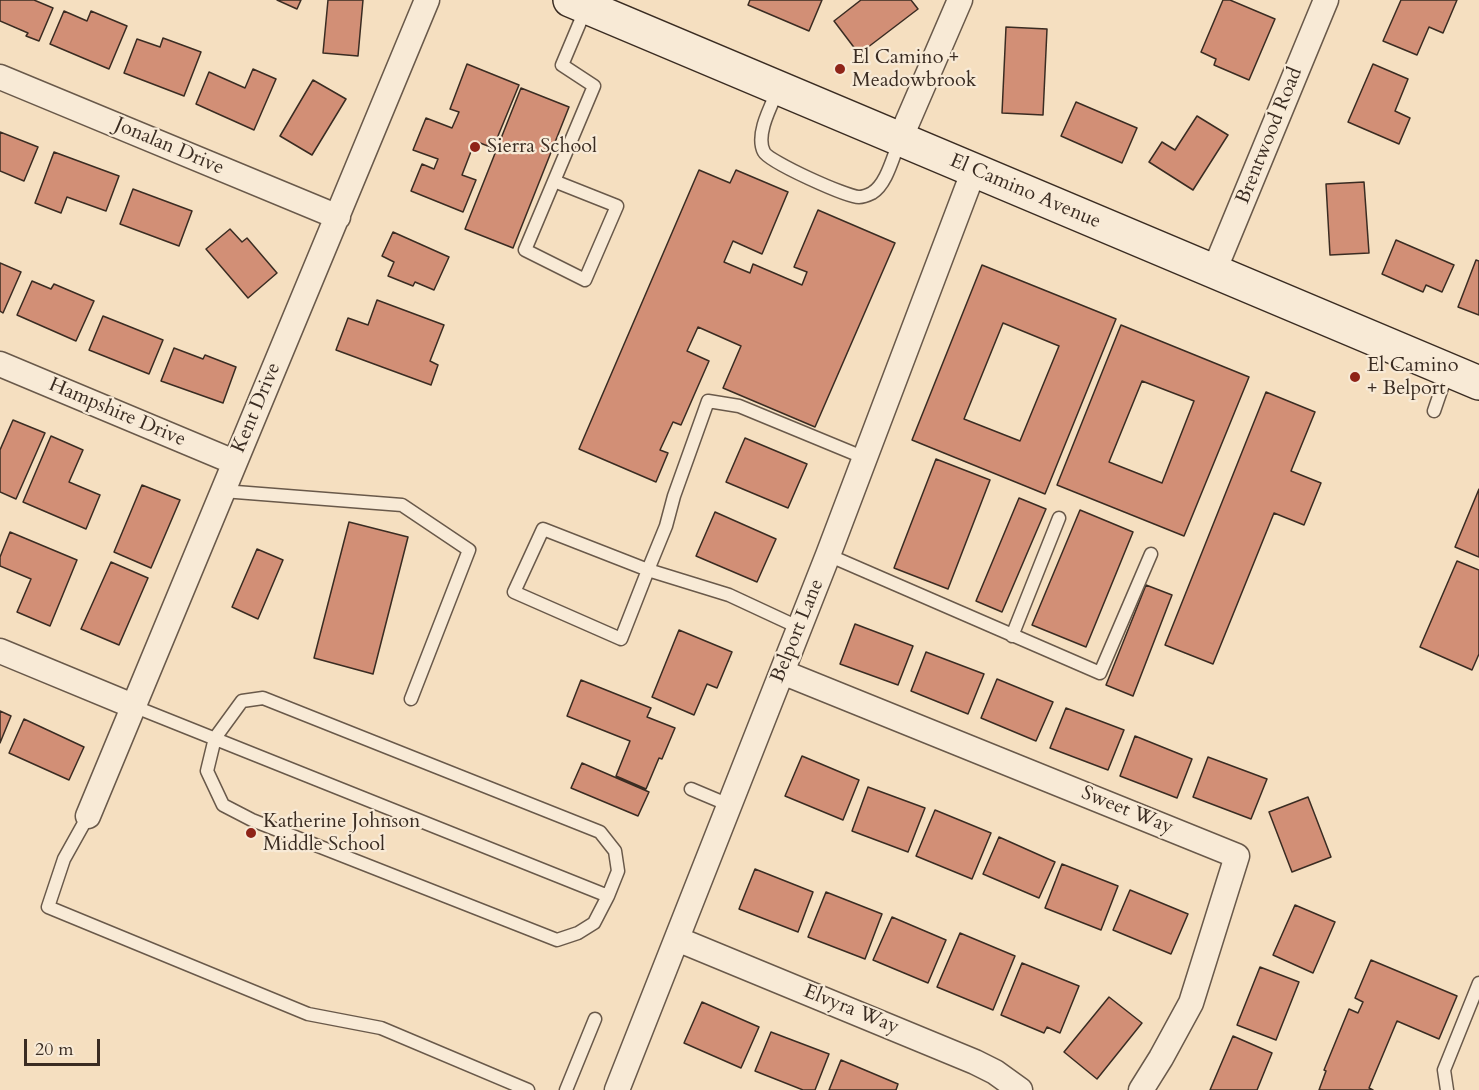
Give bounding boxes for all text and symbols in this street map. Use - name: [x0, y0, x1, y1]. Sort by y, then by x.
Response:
- place label: El Camino + Meadowbrook: [852, 46, 976, 93]
- marker: El Camino + Meadowbrook: [833, 62, 847, 76]
- street label: Brentwood Road: [1232, 64, 1308, 208]
- street label: Jonalan Drive: [111, 113, 227, 181]
- place label: Sierra School: [487, 135, 597, 159]
- marker: Sierra School: [468, 140, 482, 154]
- street label: El Camino Avenue: [946, 149, 1104, 235]
- place label: El Camino + Belport: [1367, 354, 1458, 401]
- street label: Kent Drive: [227, 359, 287, 457]
- marker: El Camino + Belport: [1348, 370, 1362, 384]
- street label: Hampshire Drive: [45, 373, 189, 453]
- street label: Belport Lane: [766, 576, 830, 686]
- street label: Sweet Way: [1077, 782, 1177, 840]
- place label: Katherine Johnson Middle School: [263, 810, 420, 857]
- marker: Katherine Johnson Middle School: [244, 826, 258, 840]
- street label: Elvyra Way: [800, 980, 902, 1040]
- scale bar: [27, 1027, 104, 1065]
- text: 20 m: [35, 1037, 74, 1062]

